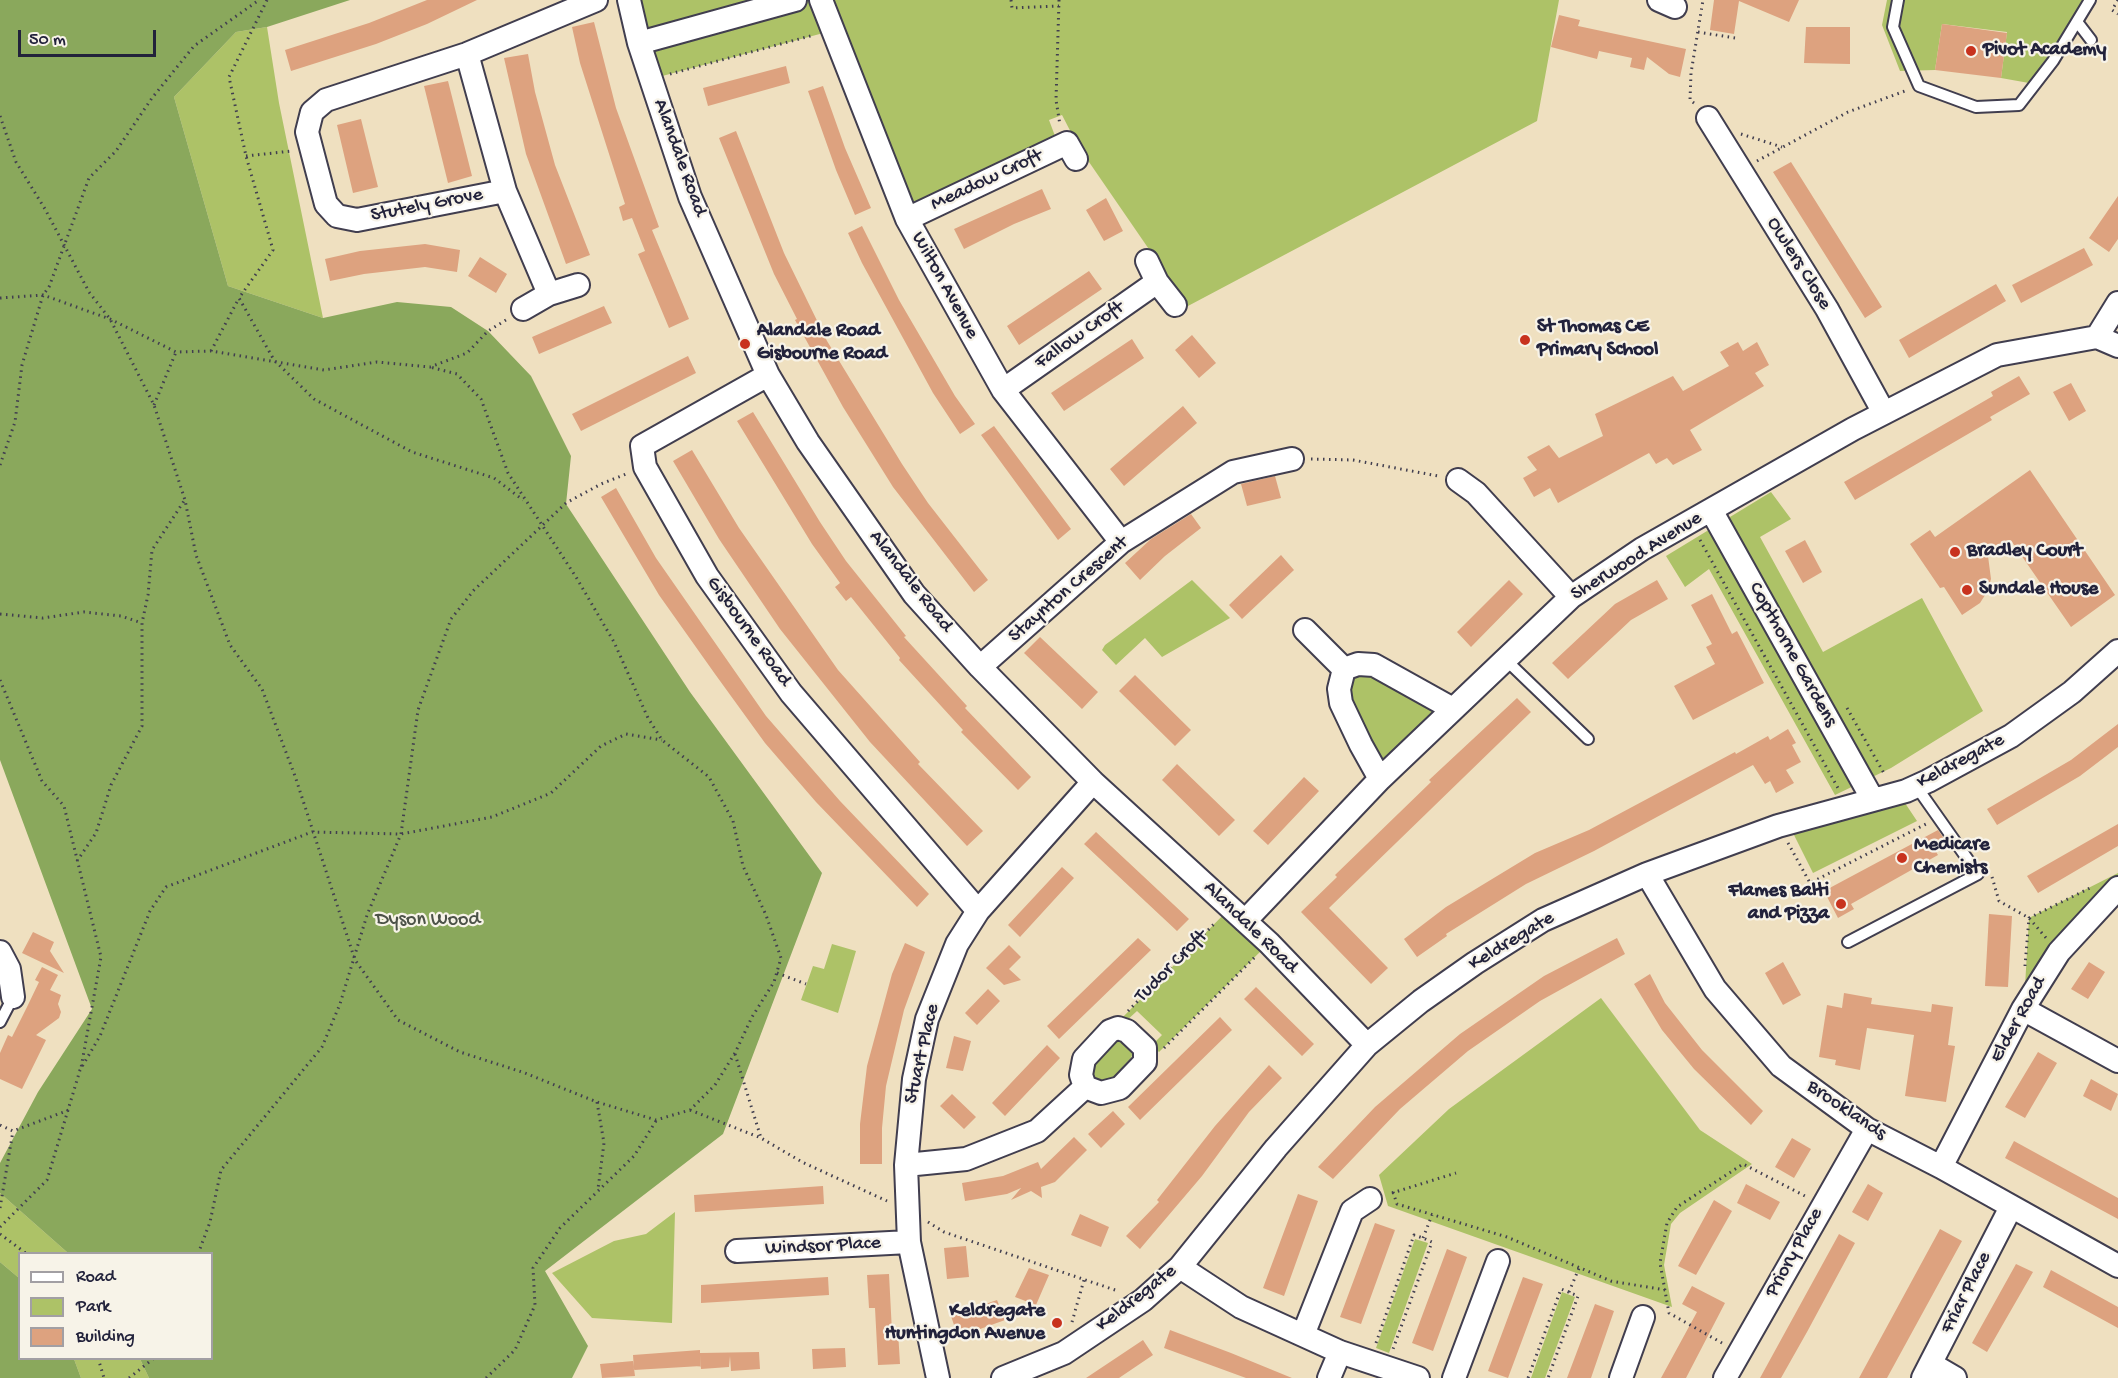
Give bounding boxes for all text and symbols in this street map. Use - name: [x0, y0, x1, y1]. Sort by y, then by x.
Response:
- scale bar: [21, 18, 159, 56]
- text: 50 m: [29, 30, 66, 51]
- place label: Pivot Academy: [1983, 39, 2106, 63]
- marker: Pivot Academy: [1964, 44, 1978, 58]
- street label: Alandale Road: [647, 96, 711, 220]
- street label: Meadow Croft: [927, 145, 1047, 217]
- street label: Stutely Grove: [369, 183, 485, 229]
- street label: Owlers Close: [1760, 213, 1836, 315]
- street label: Wilton Avenue: [905, 228, 983, 344]
- street label: Fallow Croft: [1031, 297, 1129, 375]
- place label: St Thomas CE Primary School: [1537, 316, 1658, 363]
- place label: Alandale Road Gisbourne Road: [757, 320, 887, 367]
- marker: St Thomas CE Primary School: [1518, 333, 1532, 347]
- marker: Alandale Road Gisbourne Road: [738, 337, 752, 351]
- street label: Sherwood Avenue: [1567, 507, 1707, 607]
- street label: Alandale Road: [863, 526, 957, 638]
- street label: Staynton Crescent: [1004, 531, 1134, 649]
- place label: Bradley Court: [1967, 540, 2082, 564]
- marker: Bradley Court: [1948, 545, 1962, 559]
- street label: Gisbourne Road: [700, 572, 796, 692]
- street label: Copthorne Gardens: [1742, 578, 1842, 732]
- place label: Sundale House: [1979, 578, 2098, 602]
- marker: Sundale House: [1960, 583, 1974, 597]
- street label: Keldregate: [1913, 729, 2009, 795]
- place label: Medicare Chemists: [1914, 834, 1990, 881]
- marker: Medicare Chemists: [1895, 851, 1909, 865]
- street label: Alandale Road: [1198, 877, 1302, 979]
- place label: Flames Balti and Pizza: [1728, 880, 1829, 927]
- marker: Flames Balti and Pizza: [1834, 897, 1848, 911]
- street label: Keldregate: [1465, 907, 1559, 977]
- park label: Dyson Wood: [376, 909, 480, 933]
- street label: Tudor Croft: [1130, 925, 1214, 1009]
- street label: Elder Road: [1986, 973, 2052, 1067]
- street label: Stuart Place: [900, 1002, 946, 1106]
- street label: Brooklands: [1802, 1076, 1890, 1146]
- street label: Priory Place: [1761, 1204, 1829, 1302]
- street label: Windsor Place: [765, 1232, 881, 1262]
- street label: Friar Place: [1936, 1248, 1998, 1338]
- legend: [18, 1252, 213, 1360]
- street label: Keldregate: [1092, 1260, 1182, 1338]
- text: Road: [76, 1267, 115, 1288]
- text: Park: [76, 1297, 110, 1318]
- place label: Keldregate Huntingdon Avenue: [885, 1300, 1045, 1347]
- marker: Keldregate Huntingdon Avenue: [1050, 1316, 1064, 1330]
- text: Building: [76, 1327, 135, 1348]

